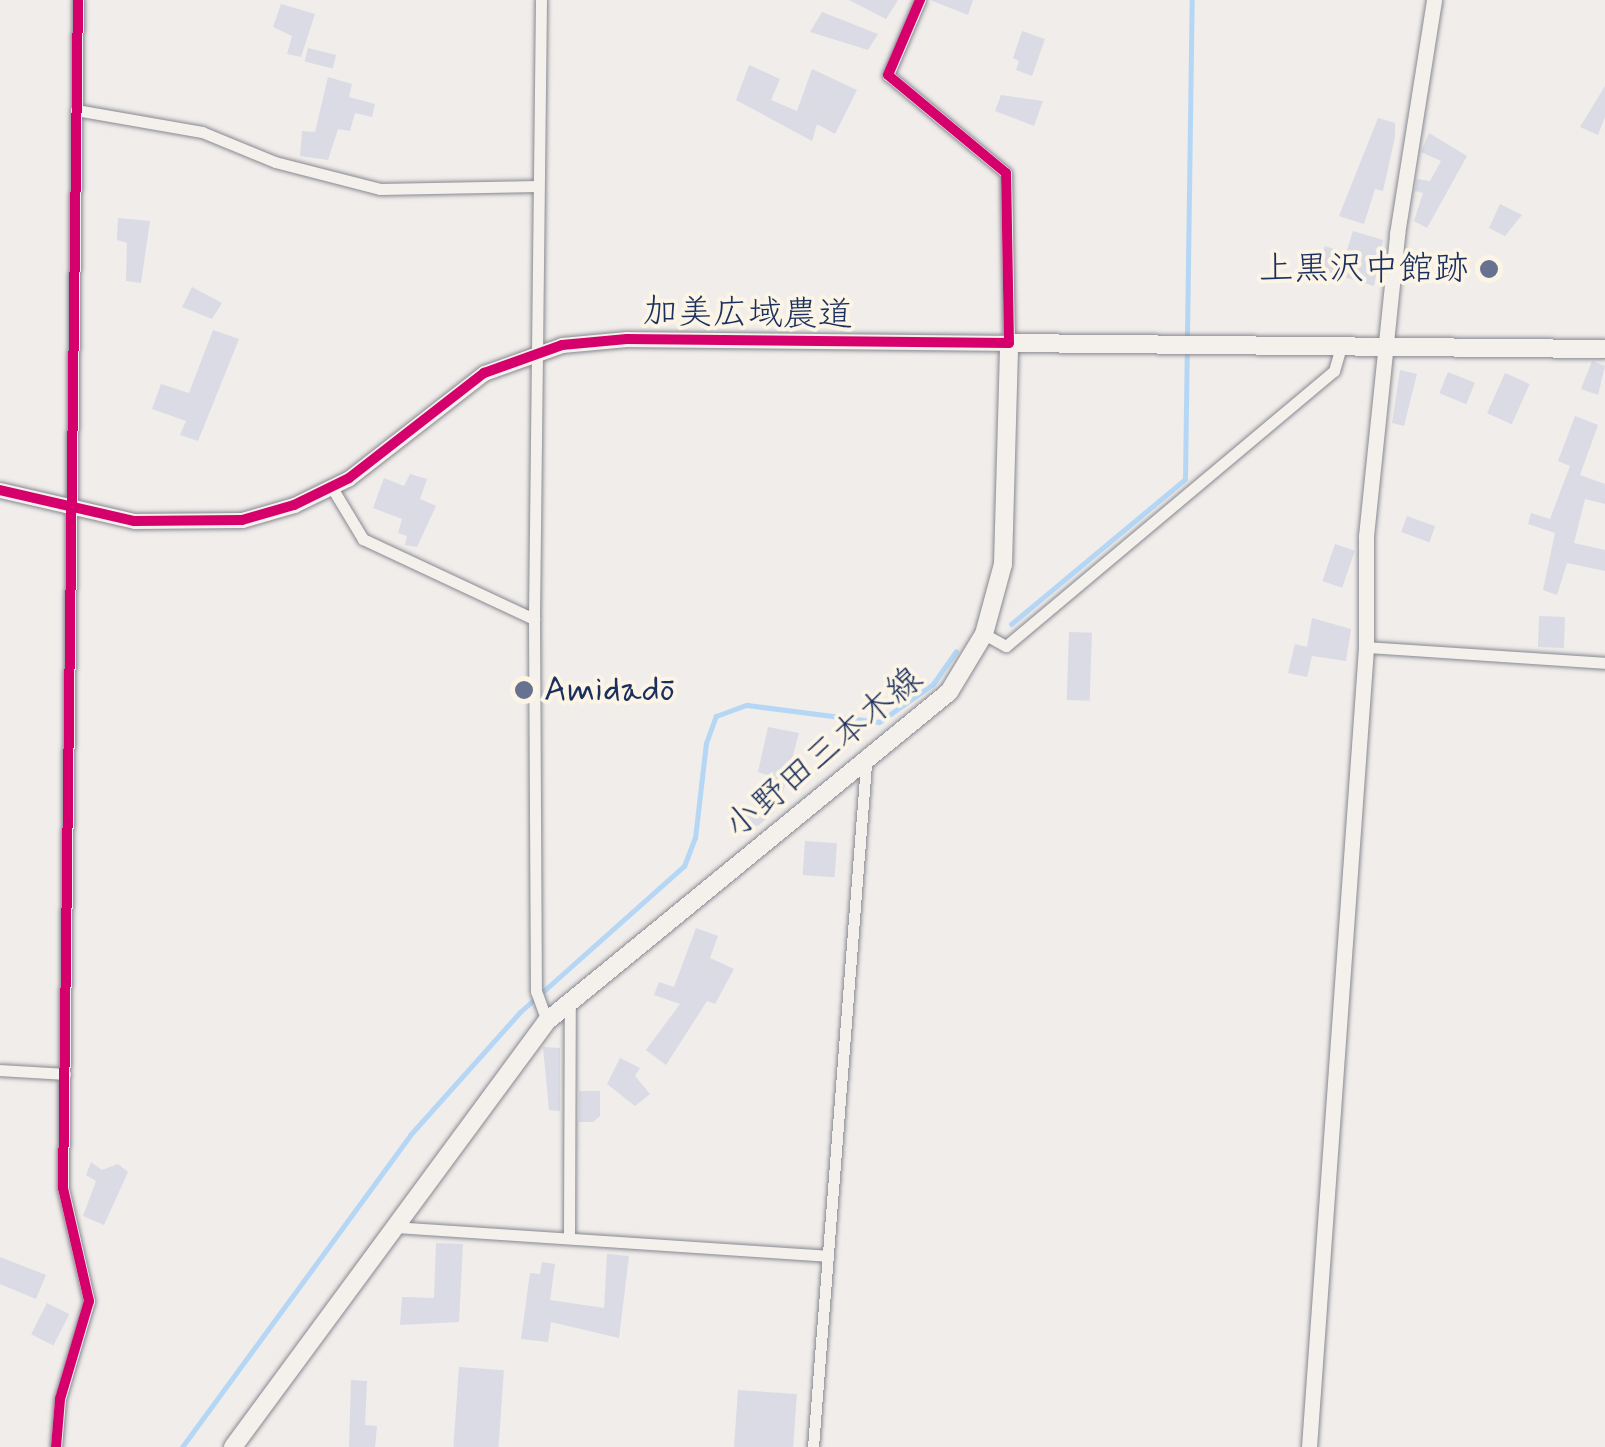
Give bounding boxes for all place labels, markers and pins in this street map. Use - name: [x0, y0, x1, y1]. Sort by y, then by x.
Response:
- place label: 上黒沢中館跡: [1259, 248, 1469, 290]
- marker: 上黒沢中館跡: [1478, 258, 1500, 280]
- place label: Amidadō: [544, 669, 675, 711]
- marker: Amidadō: [513, 679, 535, 701]

